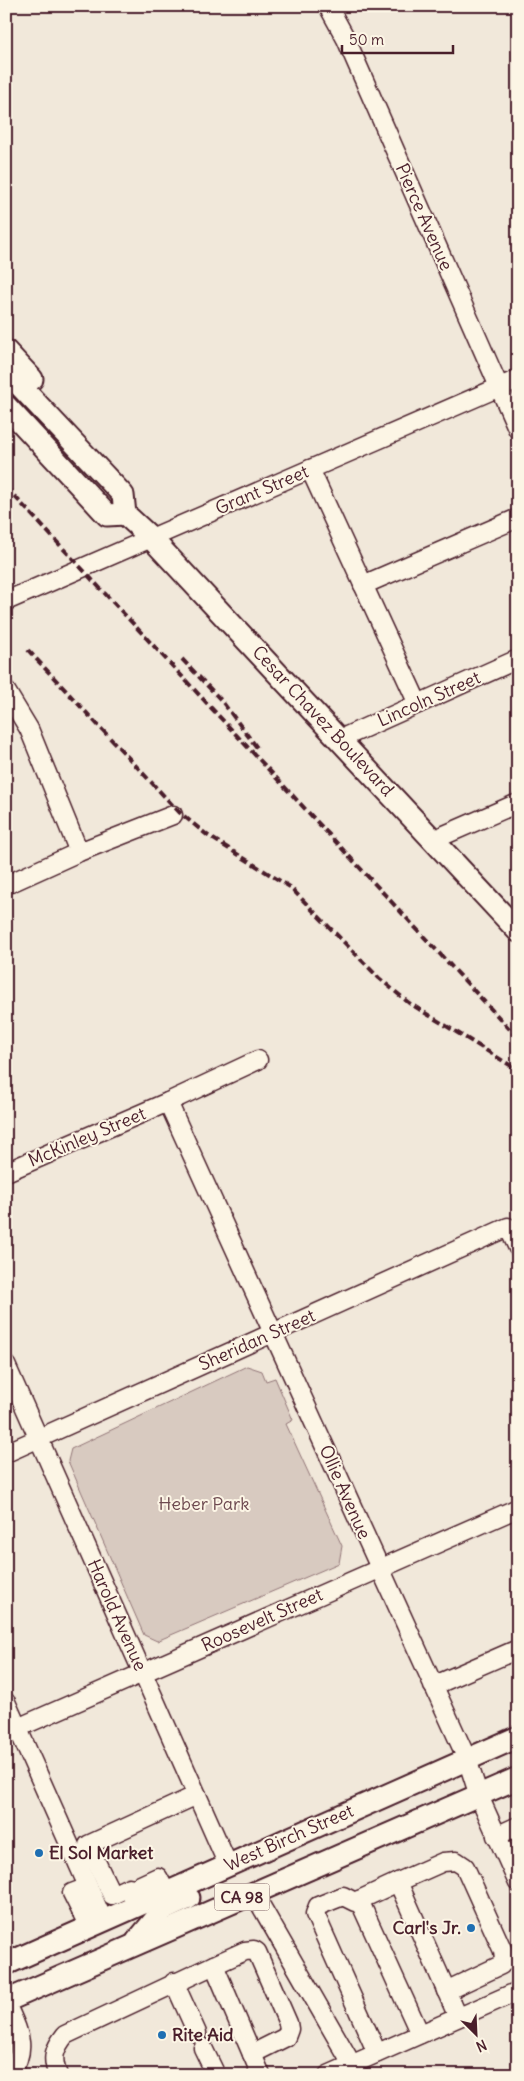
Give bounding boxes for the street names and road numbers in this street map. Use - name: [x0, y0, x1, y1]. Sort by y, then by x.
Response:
- street label: Pierce Avenue: [391, 160, 458, 274]
- street label: Grant Street: [212, 460, 312, 519]
- street label: Cesar Chavez Boulevard: [248, 640, 400, 801]
- street label: Lincoln Street: [374, 666, 484, 731]
- street label: McKinley Street: [25, 1101, 149, 1172]
- street label: Sheridan Street: [195, 1304, 319, 1375]
- street label: Ollie Avenue: [315, 1441, 376, 1542]
- street label: Harold Avenue: [83, 1555, 152, 1674]
- street label: Roosevelt Street: [198, 1583, 326, 1657]
- street label: West Birch Street: [221, 1799, 357, 1876]
- road number: CA 98: [214, 1884, 270, 1910]

